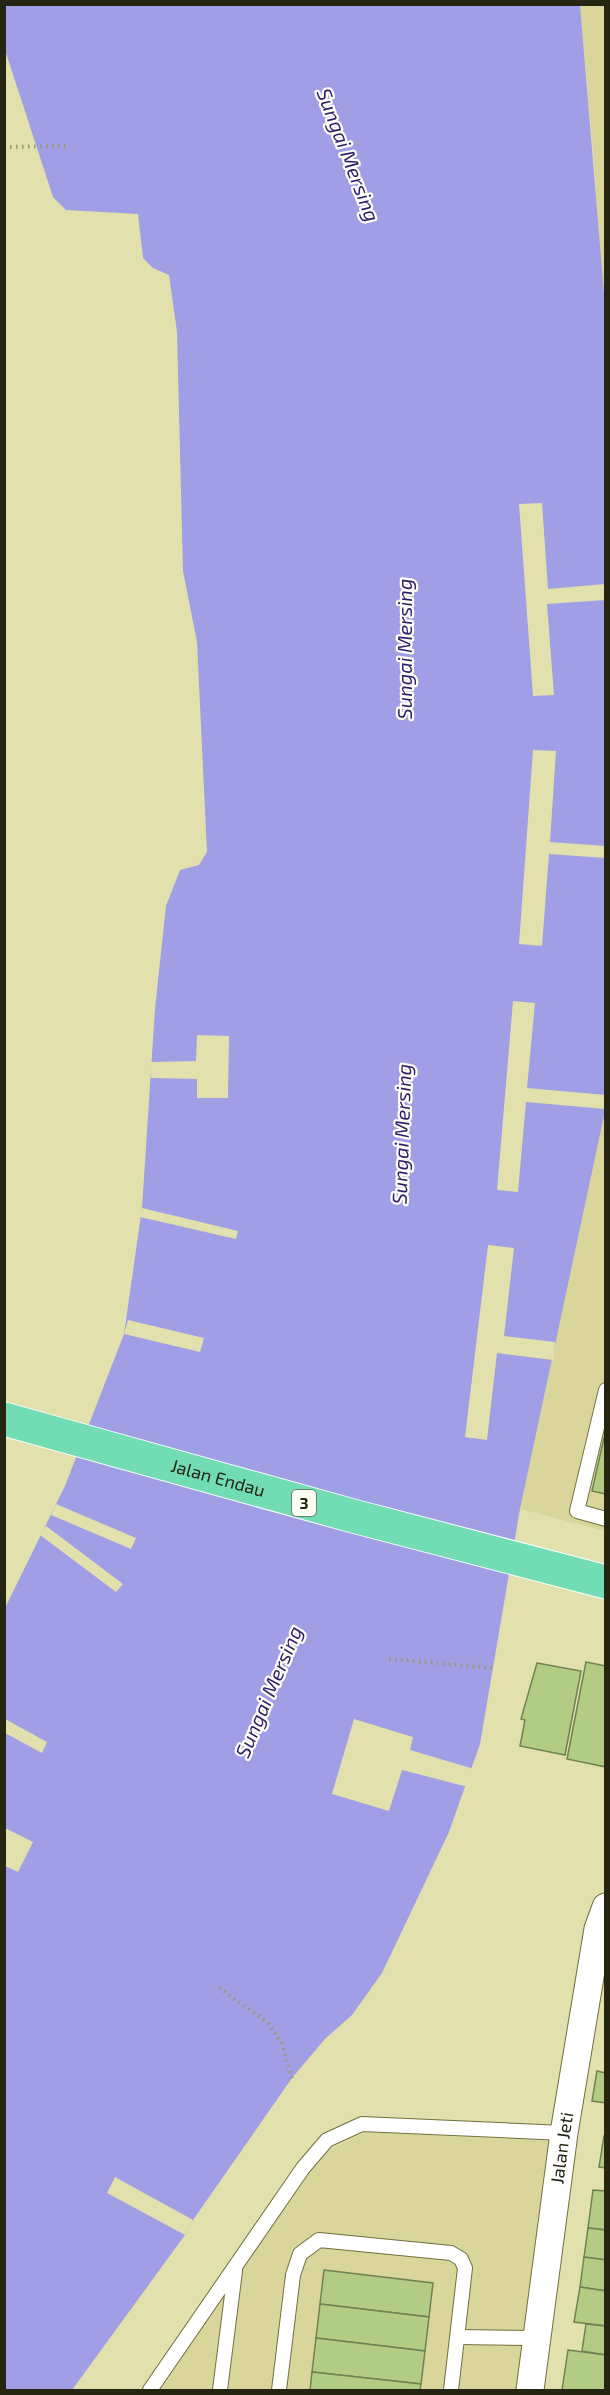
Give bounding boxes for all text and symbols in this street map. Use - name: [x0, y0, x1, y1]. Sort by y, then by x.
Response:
- water label: Sungai Mersing: [313, 85, 385, 225]
- water label: Sungai Mersing: [392, 579, 416, 719]
- water label: Sungai Mersing: [387, 1063, 415, 1205]
- street label: Jalan Endau: [169, 1454, 268, 1501]
- road number: 3: [292, 1490, 316, 1516]
- water label: Sungai Mersing: [230, 1622, 307, 1761]
- street label: Jalan Jeti: [545, 2110, 577, 2185]

